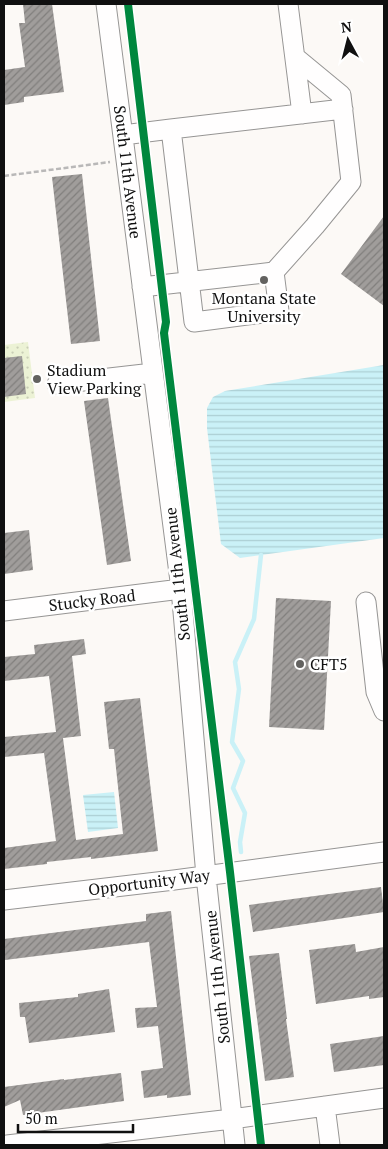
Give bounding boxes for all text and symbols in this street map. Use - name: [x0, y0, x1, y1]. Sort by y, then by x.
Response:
- north arrow: [323, 15, 373, 65]
- text: N: [340, 16, 353, 37]
- street label: South 11th Avenue: [109, 104, 147, 240]
- marker: Montana State University: [258, 274, 270, 286]
- place label: Montana State University: [212, 287, 316, 327]
- place label: Stadium View Parking: [47, 359, 142, 399]
- marker: Stadium View Parking: [31, 373, 43, 385]
- street label: South 11th Avenue: [159, 506, 195, 642]
- street label: Stucky Road: [47, 584, 137, 616]
- place label: CFT5: [310, 653, 347, 675]
- marker: CFT5: [294, 658, 306, 670]
- street label: Opportunity Way: [87, 864, 212, 900]
- street label: South 11th Avenue: [199, 909, 235, 1045]
- scale bar: [18, 1102, 132, 1134]
- text: 50 m: [25, 1108, 58, 1128]

